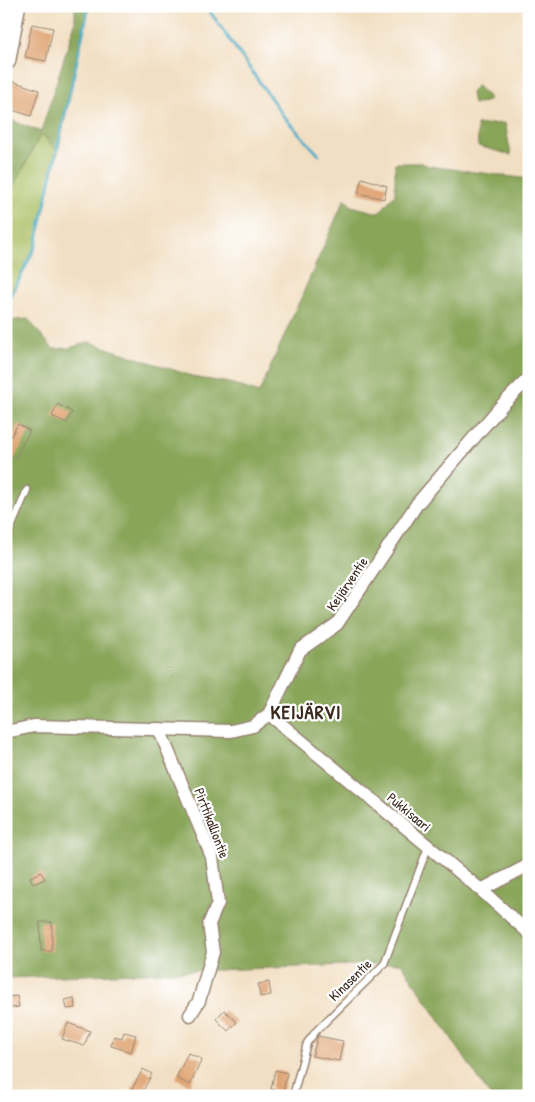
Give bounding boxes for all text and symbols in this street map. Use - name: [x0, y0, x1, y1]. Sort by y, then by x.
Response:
- street label: Keijärventie: [322, 553, 373, 615]
- district label: KEIJÄRVI: [271, 699, 341, 725]
- street label: Pirttikalliontie: [190, 785, 235, 861]
- street label: Pukkisaari: [383, 788, 435, 836]
- street label: Kinasentie: [324, 954, 376, 1005]

